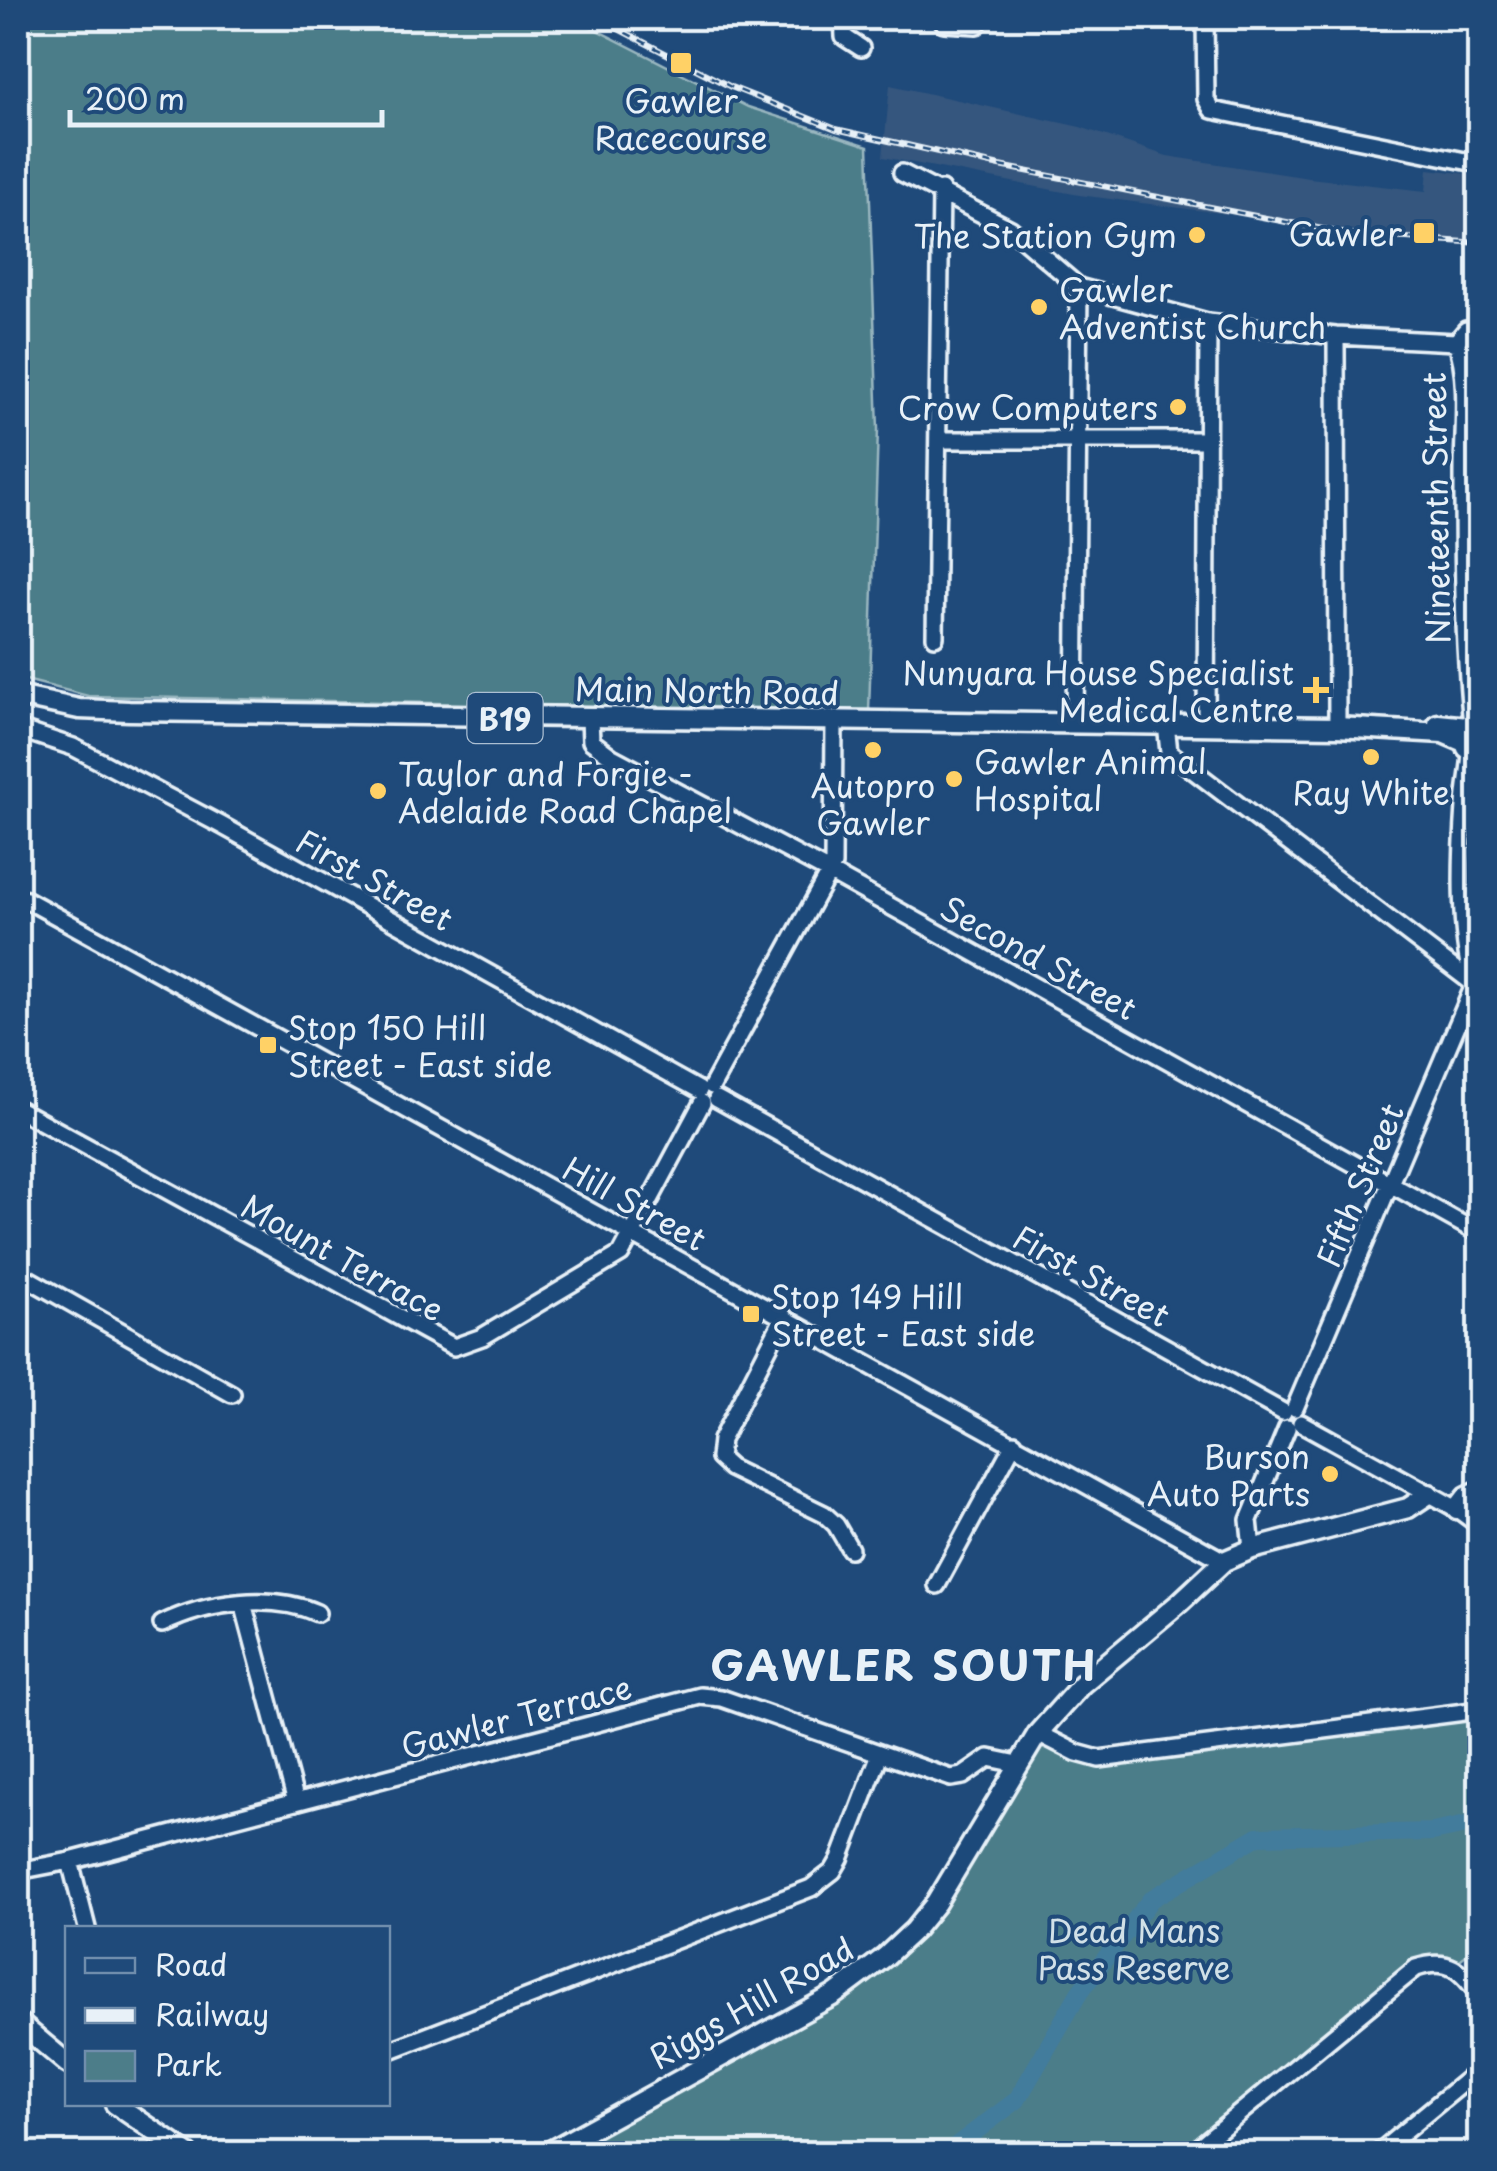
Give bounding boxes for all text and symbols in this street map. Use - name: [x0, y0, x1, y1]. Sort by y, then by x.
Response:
- marker: Gawler Racecourse: [668, 50, 694, 76]
- scale bar: [70, 65, 382, 127]
- text: 200 m: [85, 75, 185, 120]
- place label: Gawler Racecourse: [595, 76, 768, 161]
- place label: Gawler: [1288, 209, 1402, 257]
- place label: The Station Gym: [913, 211, 1177, 259]
- marker: Gawler: [1411, 220, 1437, 246]
- marker: The Station Gym: [1186, 224, 1208, 246]
- place label: Gawler Adventist Church: [1059, 265, 1326, 350]
- marker: Gawler Adventist Church: [1028, 296, 1050, 318]
- street label: Nineteenth Street: [1409, 372, 1461, 644]
- place label: Crow Computers: [898, 383, 1158, 431]
- marker: Crow Computers: [1167, 396, 1189, 418]
- place label: Nunyara House Specialist Medical Centre: [902, 648, 1294, 733]
- street label: Main North Road: [574, 664, 840, 716]
- marker: Nunyara House Specialist Medical Centre: [1303, 677, 1329, 703]
- road number: B19: [468, 693, 542, 743]
- place label: Gawler Animal Hospital: [974, 737, 1207, 822]
- marker: Autopro Gawler: [862, 739, 884, 761]
- marker: Ray White: [1360, 746, 1382, 768]
- place label: Taylor and Forgie - Adelaide Road Chapel: [398, 749, 732, 834]
- place label: Autopro Gawler: [811, 761, 935, 846]
- marker: Gawler Animal Hospital: [943, 768, 965, 790]
- place label: Ray White: [1292, 768, 1450, 816]
- marker: Taylor and Forgie - Adelaide Road Chapel: [367, 780, 389, 802]
- street label: First Street: [288, 816, 462, 942]
- street label: Second Street: [932, 883, 1146, 1031]
- place label: Stop 150 Hill Street - East side: [288, 1003, 552, 1088]
- marker: Stop 150 Hill Street - East side: [257, 1034, 279, 1056]
- street label: Fifth Street: [1303, 1096, 1415, 1274]
- street label: Hill Street: [555, 1144, 715, 1262]
- street label: Mount Terrace: [233, 1181, 453, 1333]
- street label: First Street: [1005, 1212, 1179, 1338]
- place label: Stop 149 Hill Street - East side: [771, 1272, 1035, 1357]
- marker: Stop 149 Hill Street - East side: [740, 1303, 762, 1325]
- place label: Burson Auto Parts: [1147, 1432, 1310, 1517]
- marker: Burson Auto Parts: [1319, 1463, 1341, 1485]
- district label: GAWLER SOUTH: [710, 1632, 1098, 1695]
- street label: Gawler Terrace: [395, 1662, 637, 1770]
- park label: Dead Mans Pass Reserve: [1038, 1906, 1230, 1991]
- street label: Riggs Hill Road: [640, 1924, 862, 2080]
- legend: [65, 1926, 390, 2106]
- text: Road: [155, 1941, 228, 1986]
- text: Railway: [155, 1991, 269, 2036]
- text: Park: [155, 2041, 222, 2086]

